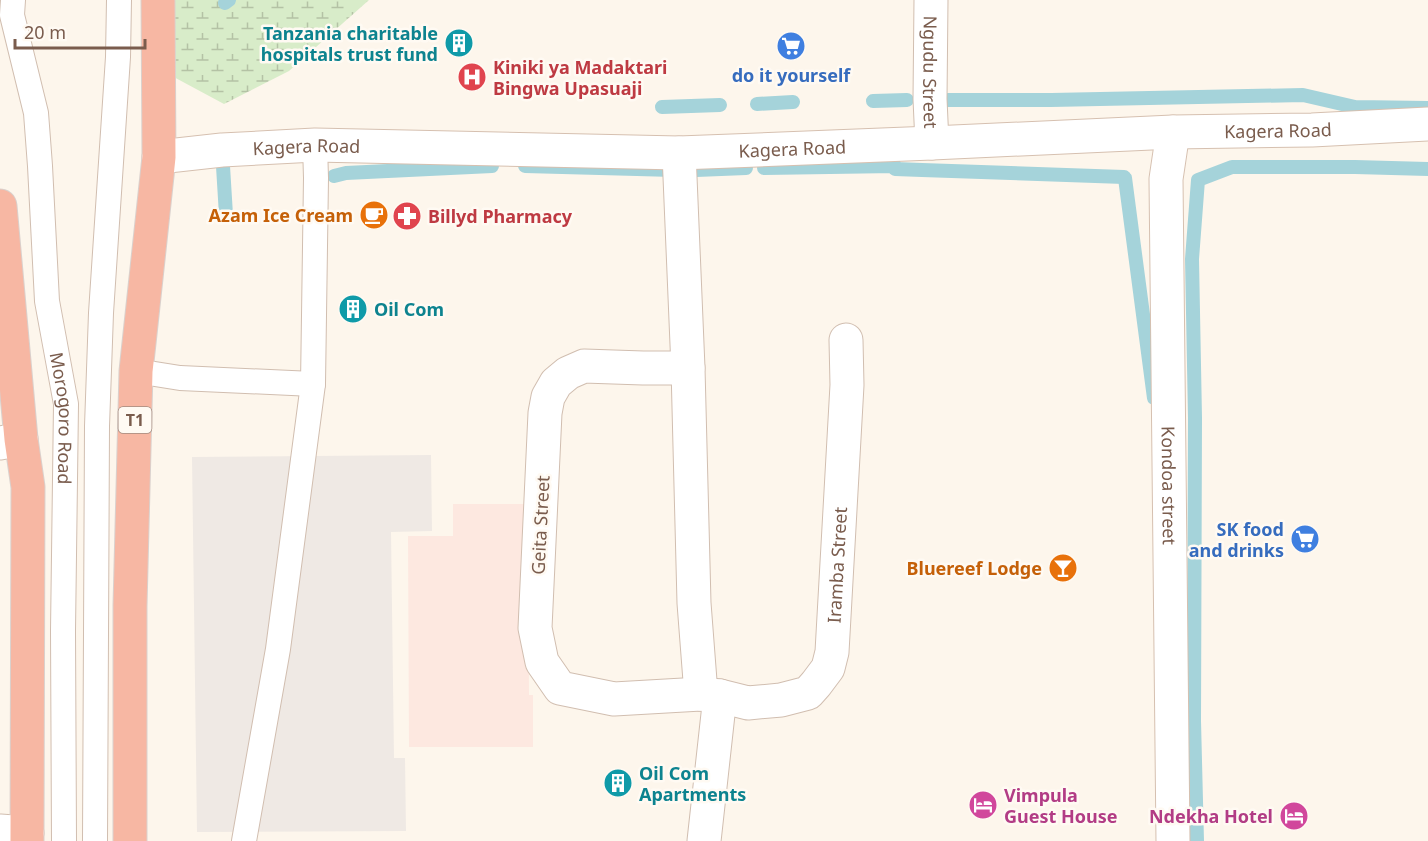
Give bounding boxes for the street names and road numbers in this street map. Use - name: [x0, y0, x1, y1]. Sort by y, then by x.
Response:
- street label: Ngudu Street: [918, 15, 943, 130]
- street label: Kagera Road: [1224, 117, 1332, 143]
- street label: Kagera Road: [252, 133, 361, 160]
- street label: Kagera Road: [738, 134, 847, 163]
- street label: Morogoro Road: [45, 350, 78, 485]
- road number: T1: [118, 407, 152, 433]
- street label: Kondoa street: [1157, 426, 1182, 546]
- street label: Geita Street: [525, 474, 555, 575]
- street label: Iramba Street: [822, 506, 852, 624]

